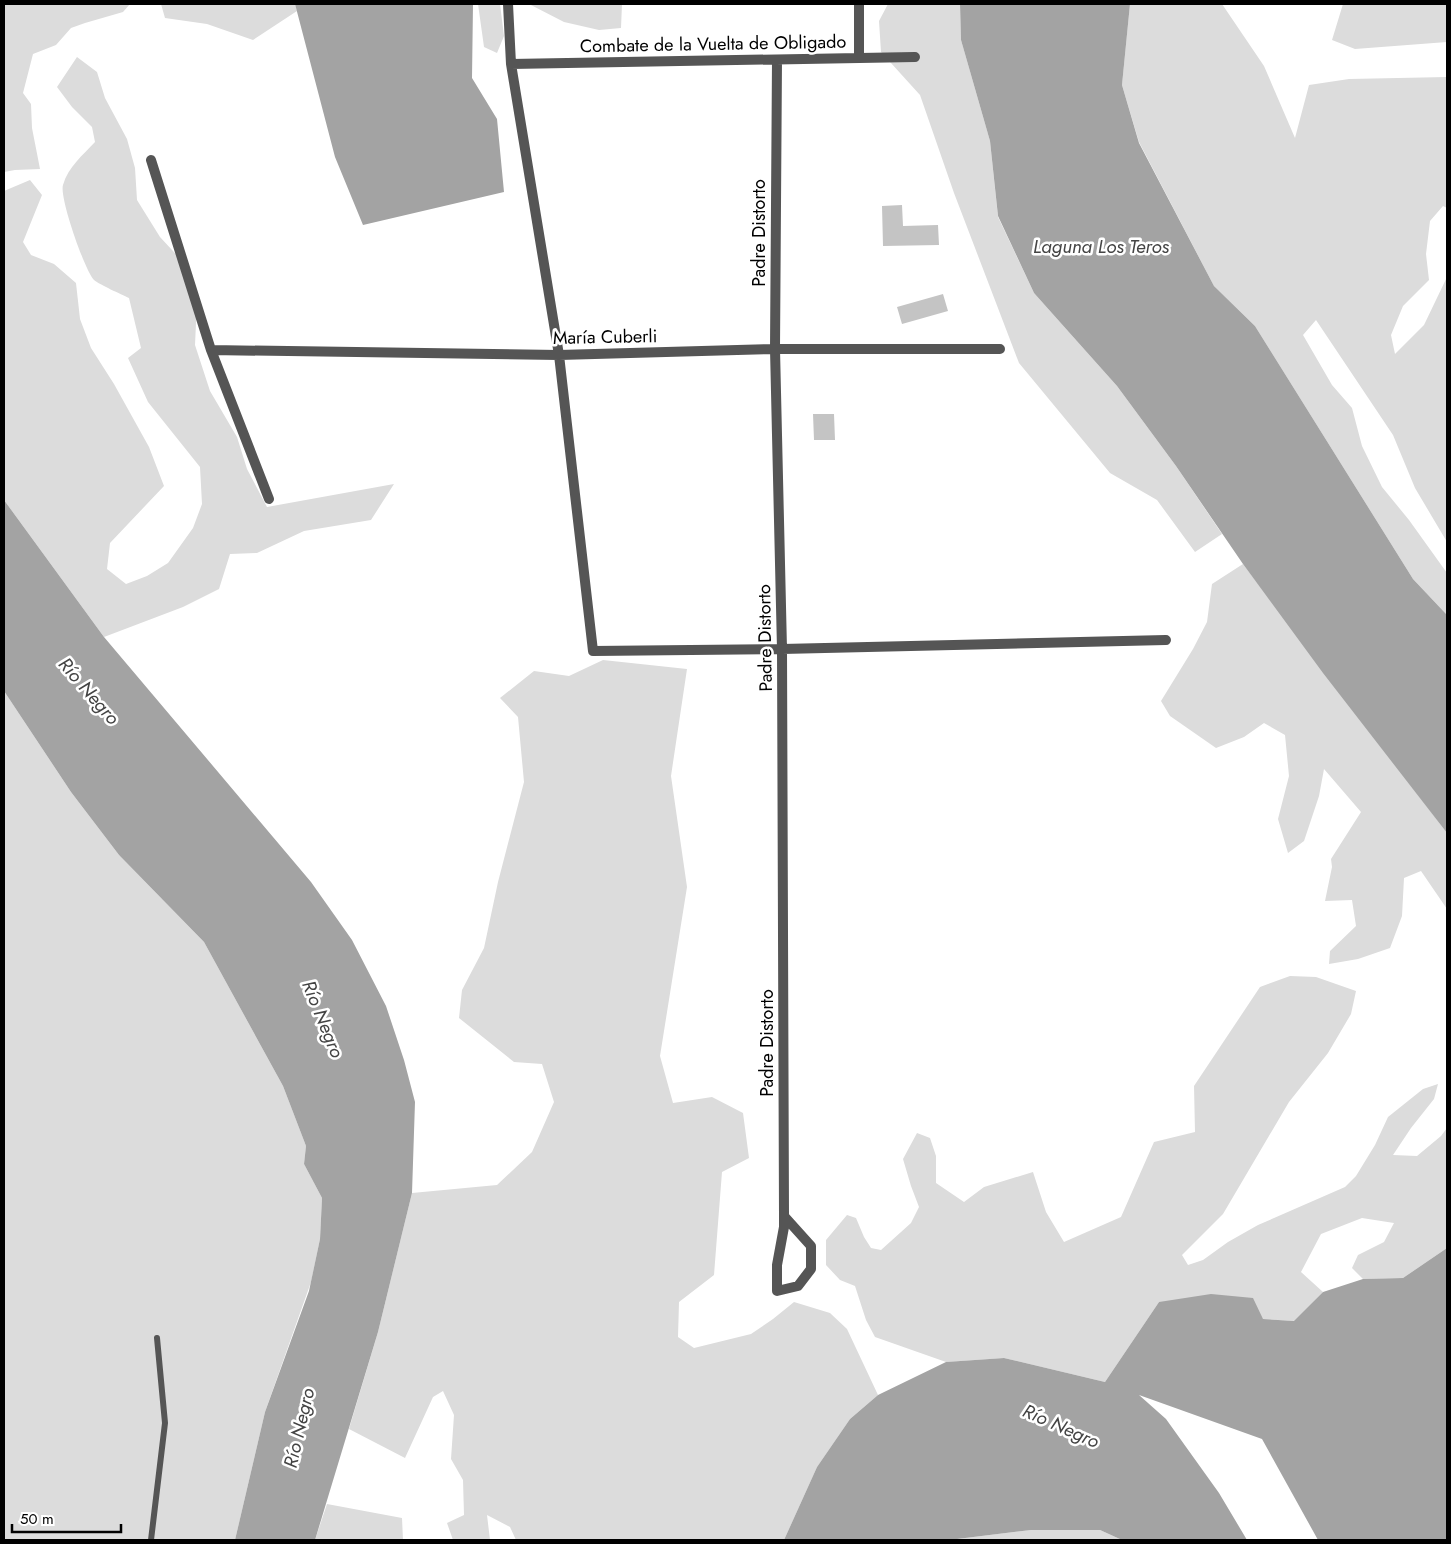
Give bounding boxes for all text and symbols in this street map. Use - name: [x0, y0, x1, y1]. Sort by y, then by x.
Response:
- street label: Combate de la Vuelta de Obligado: [580, 29, 847, 59]
- street label: Padre Distorto: [746, 179, 772, 287]
- water label: Laguna Los Teros: [1033, 233, 1170, 260]
- street label: María Cuberli: [553, 323, 657, 351]
- street label: Padre Distorto: [751, 584, 779, 692]
- water label: Río Negro: [52, 651, 126, 731]
- water label: Río Negro: [295, 976, 351, 1062]
- street label: Padre Distorto: [754, 989, 780, 1097]
- water label: Río Negro: [277, 1385, 321, 1471]
- water label: Río Negro: [1018, 1397, 1104, 1455]
- scale bar: [12, 1502, 121, 1534]
- text: 50 m: [20, 1508, 54, 1530]

